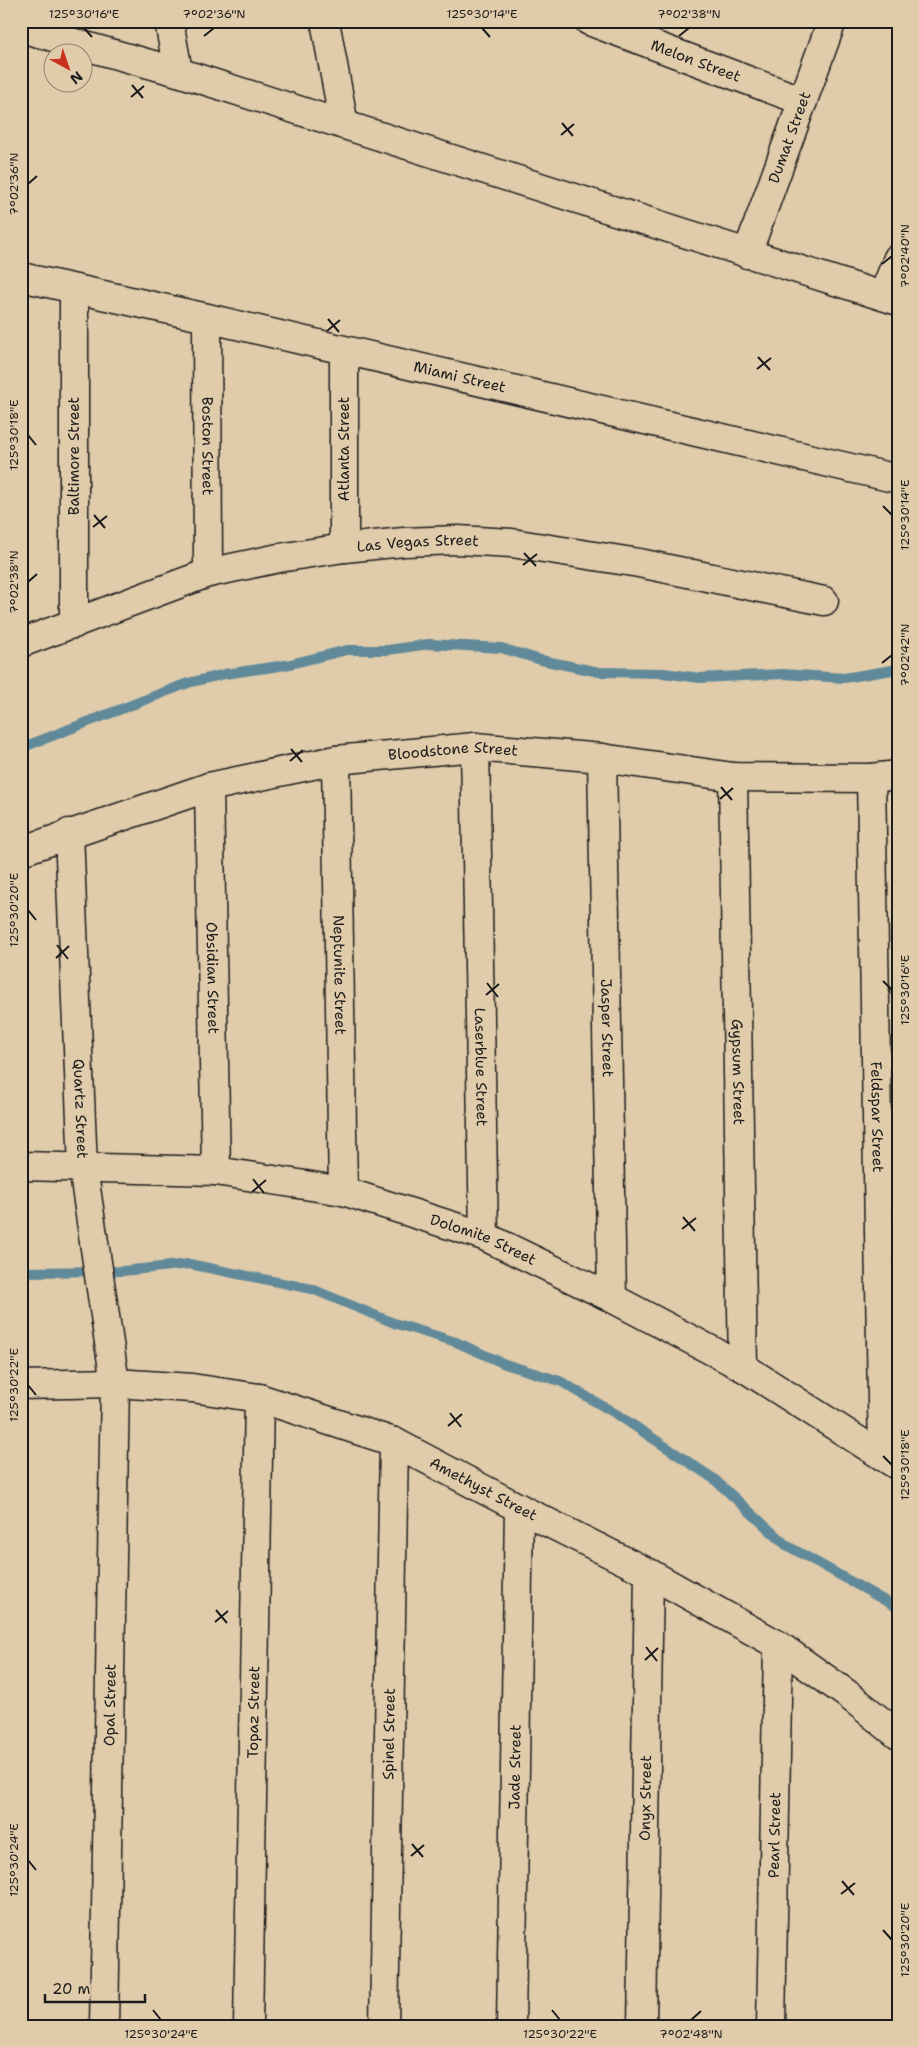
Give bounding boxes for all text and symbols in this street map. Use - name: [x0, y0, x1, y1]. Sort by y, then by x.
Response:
- text: 125°30'16"E: [49, 6, 119, 22]
- text: 7°02'36"N: [183, 6, 245, 22]
- text: 125°30'14"E: [447, 6, 517, 22]
- text: 7°02'38"N: [657, 6, 721, 22]
- street label: Melon Street: [648, 35, 744, 87]
- north arrow: [42, 42, 92, 92]
- text: N: [66, 67, 86, 88]
- street label: Dumat Street: [764, 89, 815, 186]
- text: 7°02'36"N: [6, 153, 22, 215]
- text: 7°02'40"N: [897, 224, 913, 288]
- street label: Miami Street: [412, 356, 508, 397]
- street label: Baltimore Street: [64, 397, 84, 515]
- street label: Boston Street: [197, 397, 218, 495]
- street label: Atlanta Street: [334, 397, 354, 501]
- text: 125°30'18"E: [6, 399, 22, 471]
- text: 125°30'14"E: [897, 480, 913, 550]
- street label: Las Vegas Street: [356, 530, 479, 557]
- text: 7°02'38"N: [6, 550, 22, 614]
- text: 7°02'42"N: [897, 624, 913, 686]
- street label: Bloodstone Street: [387, 737, 519, 765]
- text: 125°30'20"E: [6, 873, 22, 947]
- street label: Neptunite Street: [329, 915, 350, 1035]
- street label: Obsidian Street: [201, 922, 223, 1034]
- text: 125°30'16"E: [897, 955, 913, 1025]
- street label: Jasper Street: [596, 979, 618, 1077]
- street label: Laserblue Street: [470, 1007, 492, 1127]
- street label: Gypsum Street: [727, 1019, 749, 1125]
- street label: Quartz Street: [68, 1058, 93, 1159]
- street label: Feldspar Street: [866, 1061, 888, 1173]
- street label: Dolomite Street: [427, 1209, 540, 1270]
- text: 125°30'22"E: [6, 1348, 22, 1422]
- text: 125°30'18"E: [897, 1429, 913, 1501]
- street label: Amethyst Street: [426, 1453, 541, 1526]
- street label: Opal Street: [99, 1664, 121, 1746]
- street label: Topaz Street: [243, 1666, 264, 1759]
- street label: Spinel Street: [378, 1688, 400, 1780]
- street label: Jade Street: [504, 1724, 526, 1810]
- street label: Onyx Street: [635, 1755, 656, 1841]
- street label: Pearl Street: [764, 1792, 785, 1878]
- text: 125°30'24"E: [6, 1823, 22, 1897]
- text: 125°30'20"E: [897, 1903, 913, 1977]
- scale bar: [45, 1972, 145, 2004]
- text: 20 m: [52, 1979, 91, 1999]
- text: 125°30'24"E: [124, 2026, 198, 2042]
- text: 125°30'22"E: [523, 2026, 597, 2042]
- text: 7°02'48"N: [659, 2026, 723, 2042]

